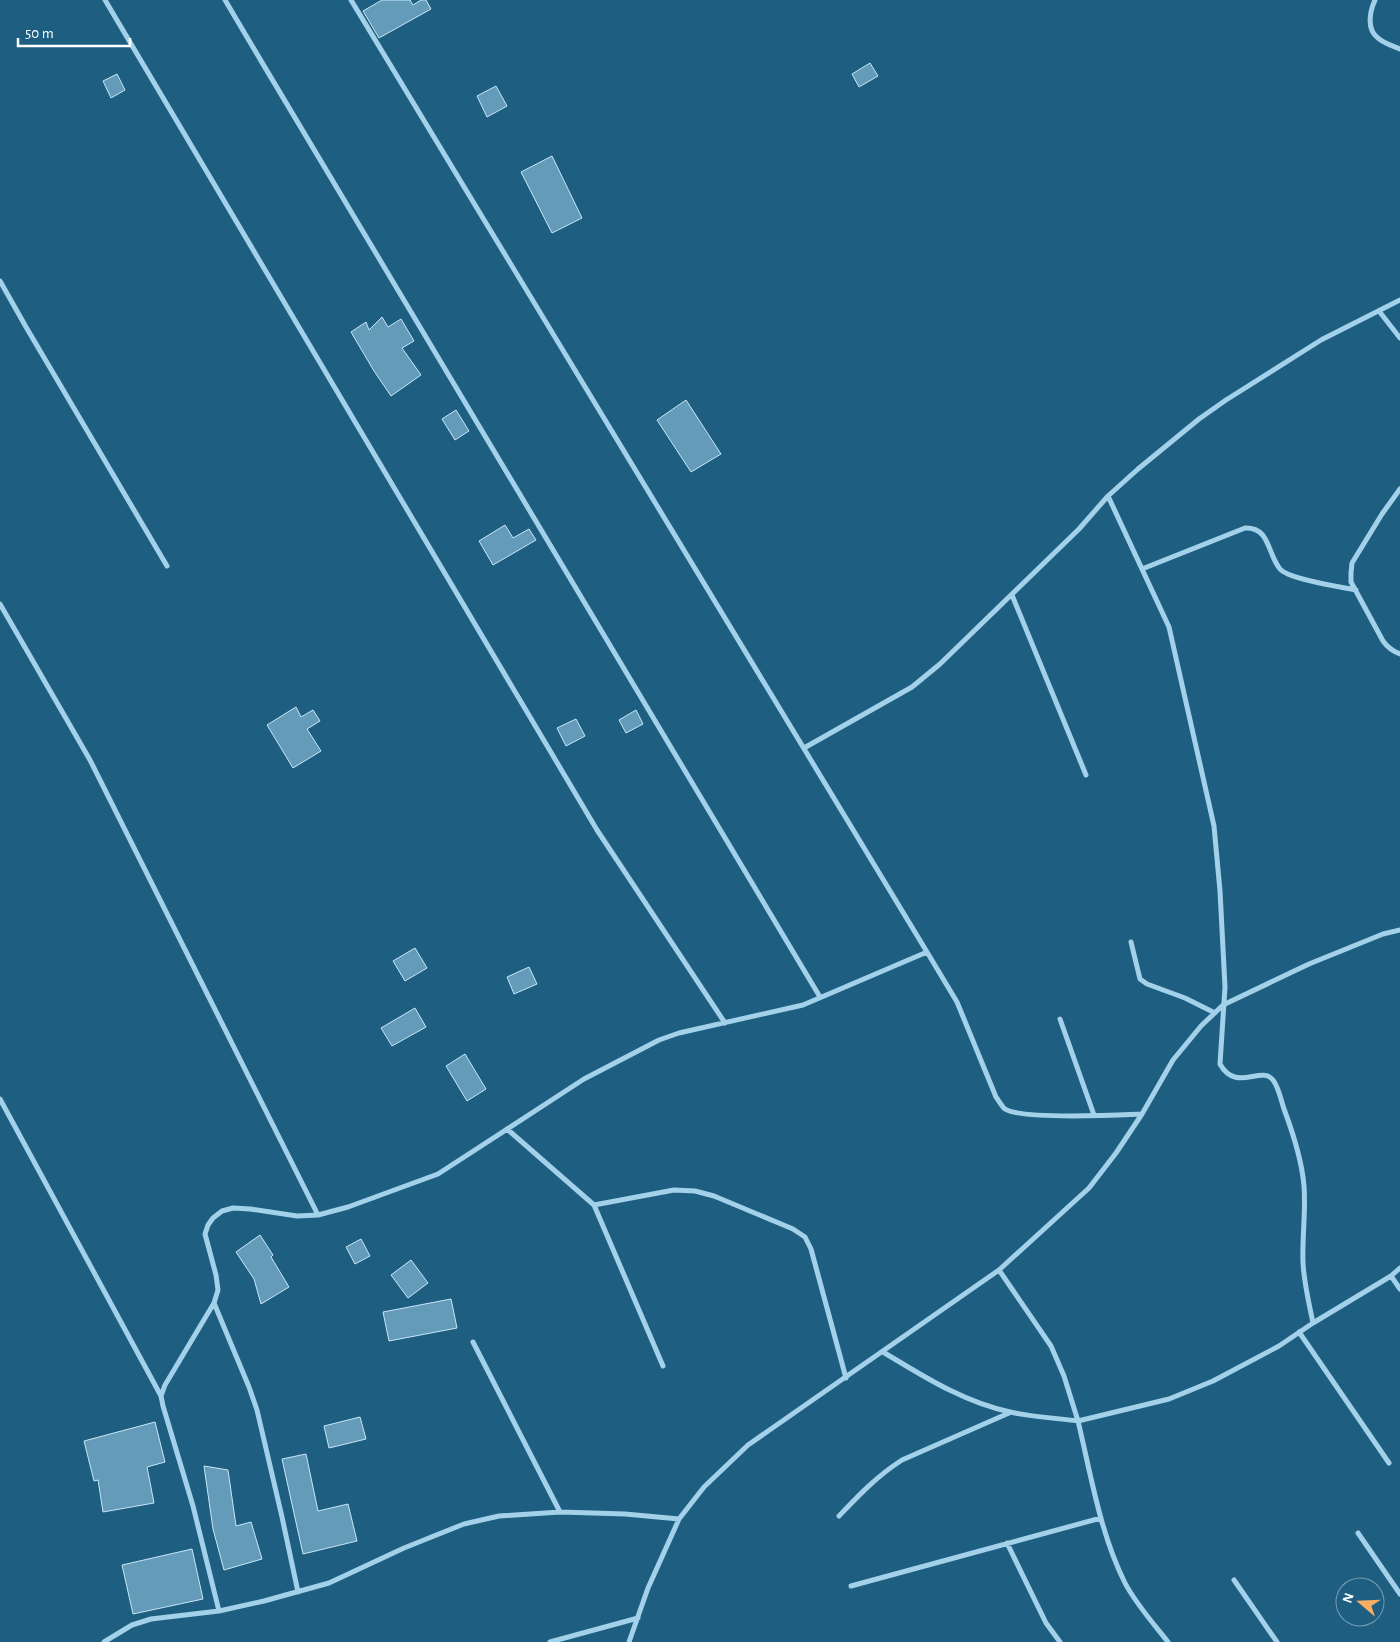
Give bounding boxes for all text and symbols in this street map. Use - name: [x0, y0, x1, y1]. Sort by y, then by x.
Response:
- scale bar: [18, 15, 130, 47]
- text: 50 m: [25, 26, 54, 41]
- north arrow: [1335, 1577, 1385, 1627]
- text: N: [1340, 1591, 1357, 1605]

